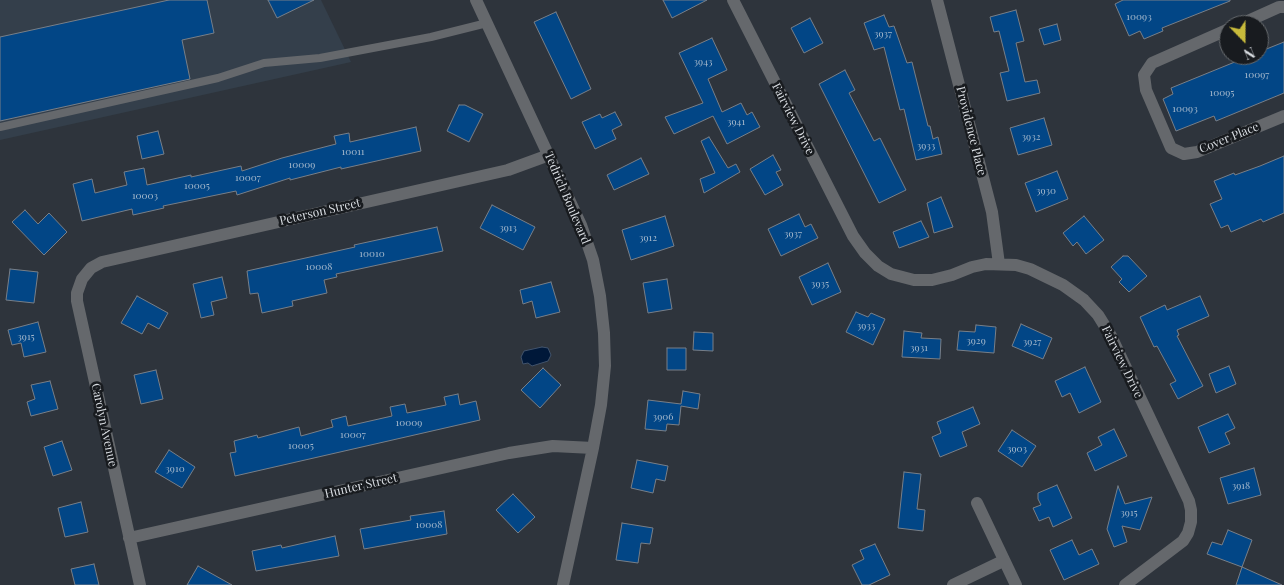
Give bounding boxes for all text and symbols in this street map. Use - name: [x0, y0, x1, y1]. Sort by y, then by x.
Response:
- house number: 10093: [1126, 11, 1152, 23]
- north arrow: [1219, 15, 1269, 65]
- house number: 3937: [874, 28, 892, 40]
- text: N: [1241, 43, 1258, 64]
- house number: 3943: [694, 56, 712, 68]
- house number: 10097: [1245, 69, 1269, 81]
- street label: Fairview Drive: [769, 81, 817, 157]
- street label: Providence Place: [953, 85, 989, 177]
- house number: 10095: [1210, 87, 1234, 99]
- house number: 10093: [1172, 103, 1198, 115]
- house number: 3941: [727, 116, 745, 128]
- street label: Cover Place: [1197, 119, 1261, 157]
- house number: 3932: [1022, 131, 1040, 143]
- house number: 3933: [917, 140, 935, 152]
- house number: 10011: [341, 146, 365, 158]
- street label: Tedrich Boulevard: [541, 150, 593, 246]
- house number: 10009: [289, 159, 315, 171]
- house number: 10007: [235, 172, 261, 184]
- house number: 10005: [184, 180, 210, 192]
- house number: 3930: [1036, 185, 1056, 197]
- house number: 10003: [132, 190, 158, 202]
- street label: Peterson Street: [278, 196, 362, 228]
- house number: 3913: [499, 222, 517, 234]
- house number: 3937: [784, 228, 802, 240]
- house number: 3912: [639, 232, 657, 244]
- house number: 10010: [359, 248, 385, 260]
- house number: 10008: [306, 261, 332, 273]
- house number: 3935: [811, 278, 829, 290]
- house number: 3933: [857, 320, 875, 332]
- street label: Fairview Drive: [1098, 324, 1146, 400]
- house number: 3915: [17, 331, 35, 343]
- house number: 3929: [966, 335, 986, 347]
- house number: 3927: [1023, 336, 1041, 348]
- house number: 3931: [910, 342, 928, 354]
- street label: Carolyn Avenue: [88, 382, 120, 468]
- house number: 3906: [653, 411, 673, 423]
- house number: 10009: [396, 417, 422, 429]
- house number: 10007: [340, 429, 366, 441]
- house number: 10005: [288, 440, 314, 452]
- house number: 3903: [1007, 443, 1027, 455]
- house number: 3910: [165, 463, 185, 475]
- street label: Hunter Street: [323, 471, 399, 501]
- house number: 3918: [1232, 480, 1250, 492]
- house number: 3915: [1120, 507, 1138, 519]
- house number: 10008: [416, 519, 442, 531]

